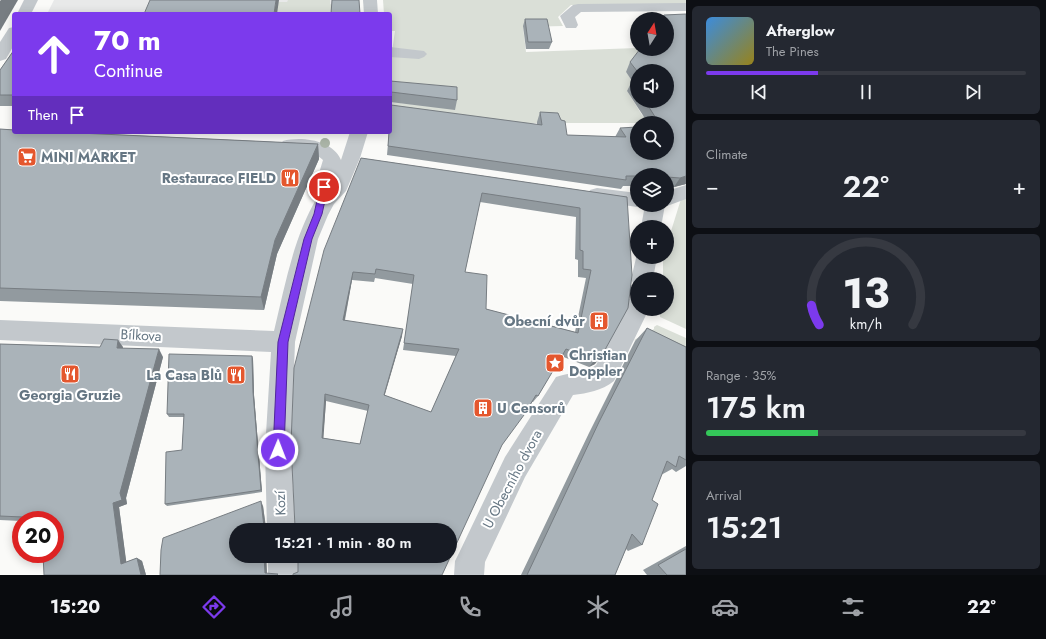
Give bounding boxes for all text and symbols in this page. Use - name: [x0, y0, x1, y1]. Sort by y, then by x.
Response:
- north arrow: [630, 12, 674, 56]
- map controls: [630, 12, 674, 316]
- text: 70 m: [94, 20, 161, 61]
- text: Afterglow: [766, 20, 835, 42]
- icon: ahead: [28, 28, 80, 80]
- text: The Pines: [766, 42, 819, 61]
- text: Continue: [94, 58, 163, 84]
- button: sound: [630, 64, 674, 108]
- icon: previous: [748, 81, 770, 103]
- icon: pause: [855, 81, 877, 103]
- icon: next: [962, 81, 984, 103]
- text: Then: [28, 104, 58, 126]
- icon: arrive: [66, 104, 88, 126]
- button: search: [630, 116, 674, 160]
- text: Climate: [706, 145, 747, 164]
- supermarket icon: MINI MARKET: [16, 146, 38, 168]
- place label: MINI MARKET: [41, 147, 136, 167]
- text: 22°: [842, 165, 889, 208]
- restaurant icon: Restaurace FIELD: [279, 167, 301, 189]
- place label: Restaurace FIELD: [162, 168, 276, 188]
- button: layers: [630, 168, 674, 212]
- pin: [307, 170, 341, 204]
- text: −: [706, 170, 719, 202]
- text: +: [1012, 170, 1026, 202]
- icon: arrive: [313, 176, 335, 198]
- button: +: [630, 220, 674, 264]
- text: 13: [842, 263, 890, 324]
- button: −: [630, 272, 674, 316]
- building icon: Obecní dvůr: [588, 310, 610, 332]
- place label: Obecní dvůr: [504, 311, 585, 331]
- text: km/h: [850, 314, 882, 334]
- street label: Bílkova: [120, 324, 162, 346]
- place label: Christian Doppler: [569, 345, 627, 381]
- place icon: Christian Doppler: [544, 352, 566, 374]
- restaurant icon: Georgia Gruzie: [59, 363, 81, 385]
- restaurant icon: La Casa Blů: [225, 364, 247, 386]
- place label: La Casa Blů: [146, 365, 222, 385]
- text: Range · 35%: [706, 366, 776, 385]
- place label: Georgia Gruzie: [19, 385, 121, 405]
- text: 175 km: [706, 386, 806, 429]
- building icon: U Censorů: [472, 397, 494, 419]
- place label: U Censorů: [497, 398, 565, 418]
- street label: U Obecního dvora: [478, 426, 546, 532]
- position arrow: [257, 429, 299, 471]
- text: Arrival: [706, 486, 742, 505]
- street label: Kozí: [270, 489, 290, 516]
- text: 15:21: [706, 506, 782, 549]
- speed limit sign: 20: [12, 511, 64, 563]
- text: 15:21 · 1 min · 80 m: [274, 532, 412, 554]
- icon: directions: [200, 593, 228, 621]
- icon: music: [328, 593, 356, 621]
- icon: phone: [456, 593, 484, 621]
- icon: climate: [584, 593, 612, 621]
- icon: car: [711, 593, 739, 621]
- icon: filters: [839, 593, 867, 621]
- text: 15:20: [50, 594, 100, 620]
- text: 22°: [967, 594, 996, 620]

